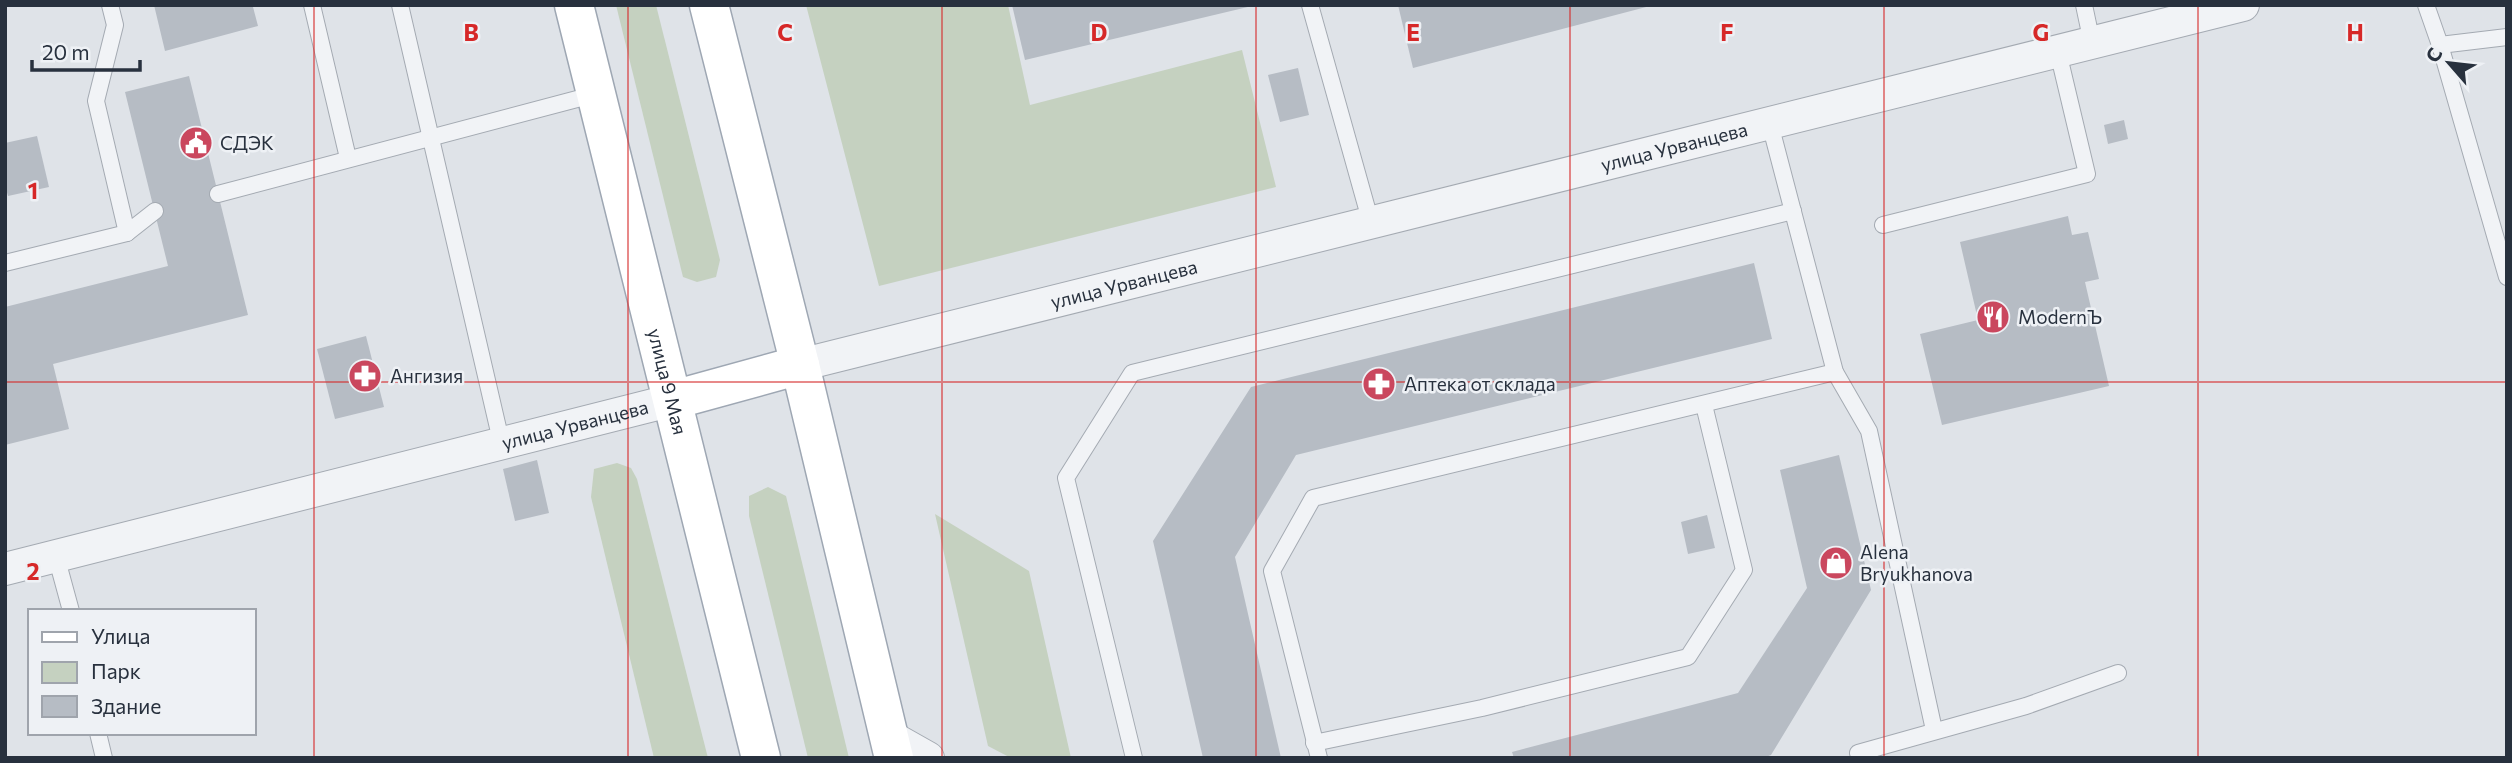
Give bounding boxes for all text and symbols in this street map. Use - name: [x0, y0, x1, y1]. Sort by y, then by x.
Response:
- text: B: [463, 18, 479, 46]
- text: C: [777, 18, 793, 46]
- text: D: [1091, 18, 1108, 46]
- text: E: [1406, 18, 1420, 46]
- text: F: [1720, 18, 1734, 46]
- text: G: [2033, 18, 2049, 46]
- text: H: [2346, 18, 2364, 46]
- scale bar: [32, 28, 140, 72]
- north arrow: [2414, 28, 2484, 98]
- text: 20 m: [42, 39, 90, 64]
- text: С: [2420, 44, 2447, 66]
- street label: улица Урванцева: [1598, 117, 1750, 176]
- public building icon: СДЭК: [177, 124, 215, 162]
- place label: СДЭК: [220, 131, 274, 154]
- text: 1: [28, 176, 38, 204]
- street label: улица Урванцева: [1048, 254, 1200, 313]
- restaurant icon: ModernЪ: [1974, 298, 2012, 336]
- place label: ModernЪ: [2018, 305, 2102, 328]
- street label: улица 9 Мая: [644, 326, 692, 437]
- pharmacy icon: Ангизия: [346, 357, 384, 395]
- place label: Ангизия: [390, 364, 463, 387]
- pharmacy icon: Аптека от склада: [1360, 365, 1398, 403]
- place label: Аптека от склада: [1404, 372, 1556, 395]
- street label: улица Урванцева: [499, 395, 651, 454]
- place label: Alena Bryukhanova: [1860, 540, 1973, 585]
- shop icon: Alena Bryukhanova: [1817, 544, 1855, 582]
- text: 2: [26, 557, 40, 585]
- legend: [28, 609, 256, 735]
- text: Улица: [91, 623, 150, 648]
- text: Парк: [91, 658, 141, 683]
- text: Здание: [91, 693, 161, 718]

